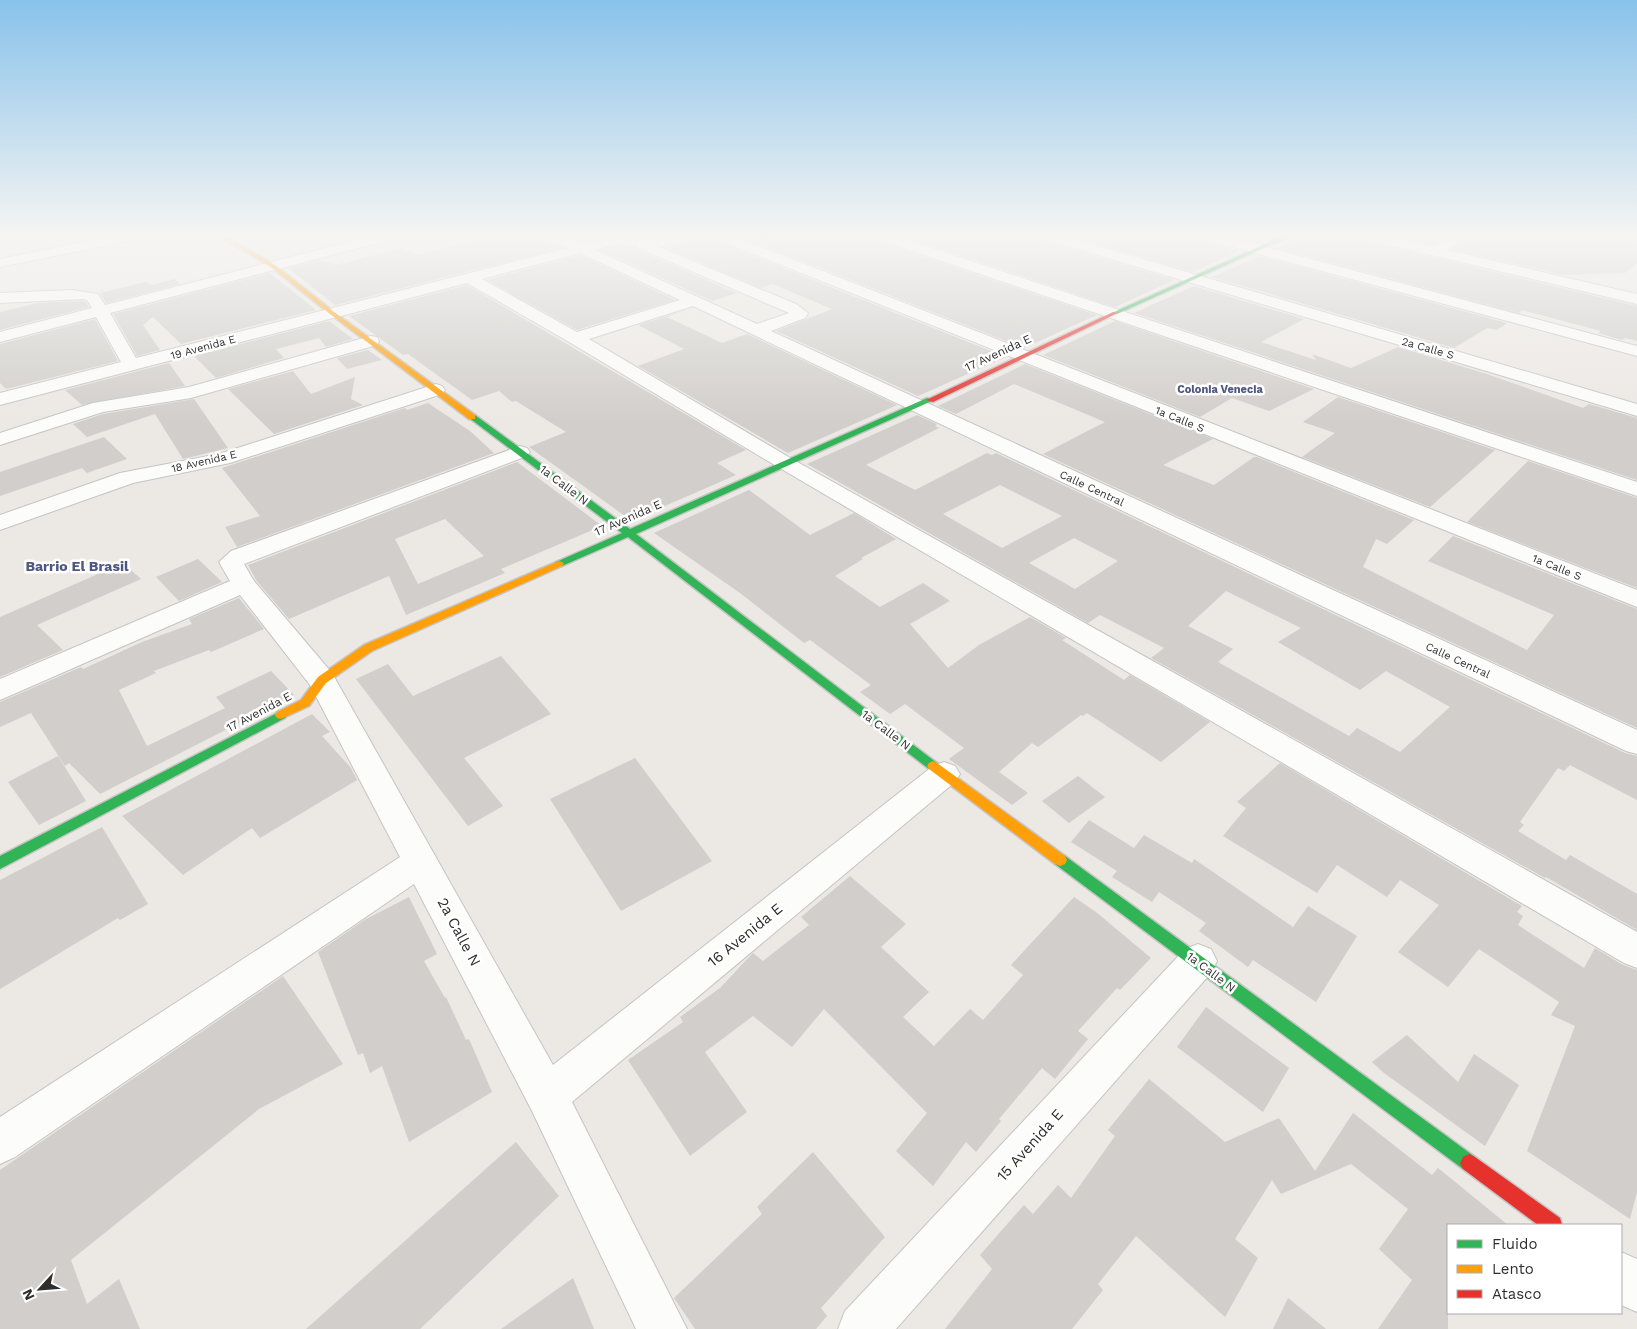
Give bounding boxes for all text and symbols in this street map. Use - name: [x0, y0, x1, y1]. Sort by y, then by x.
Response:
- street label: 17 Avenida E: [963, 331, 1034, 375]
- street label: 19 Avenida E: [169, 333, 237, 362]
- street label: 2a Calle S: [1400, 335, 1456, 362]
- district label: Colonia Venecia: [1177, 383, 1263, 396]
- street label: 1a Calle S: [1153, 404, 1206, 435]
- street label: 18 Avenida E: [170, 448, 238, 475]
- street label: 1a Calle N: [537, 462, 591, 508]
- street label: Calle Central: [1057, 468, 1127, 509]
- street label: 17 Avenida E: [592, 497, 664, 539]
- street label: 1a Calle S: [1530, 552, 1583, 583]
- district label: Barrio El Brasil: [25, 558, 129, 574]
- street label: Calle Central: [1423, 640, 1493, 681]
- street label: 17 Avenida E: [224, 689, 294, 735]
- street label: 1a Calle N: [859, 707, 913, 753]
- street label: 2a Calle N: [434, 895, 484, 969]
- street label: 16 Avenida E: [704, 899, 786, 971]
- street label: 1a Calle N: [1184, 949, 1238, 995]
- street label: 15 Avenida E: [993, 1105, 1067, 1185]
- legend: [1447, 1224, 1622, 1314]
- text: Fluido: [1492, 1235, 1537, 1253]
- text: Lento: [1492, 1260, 1534, 1278]
- north arrow: [15, 1264, 65, 1314]
- text: Atasco: [1492, 1285, 1541, 1303]
- text: N: [19, 1287, 38, 1303]

